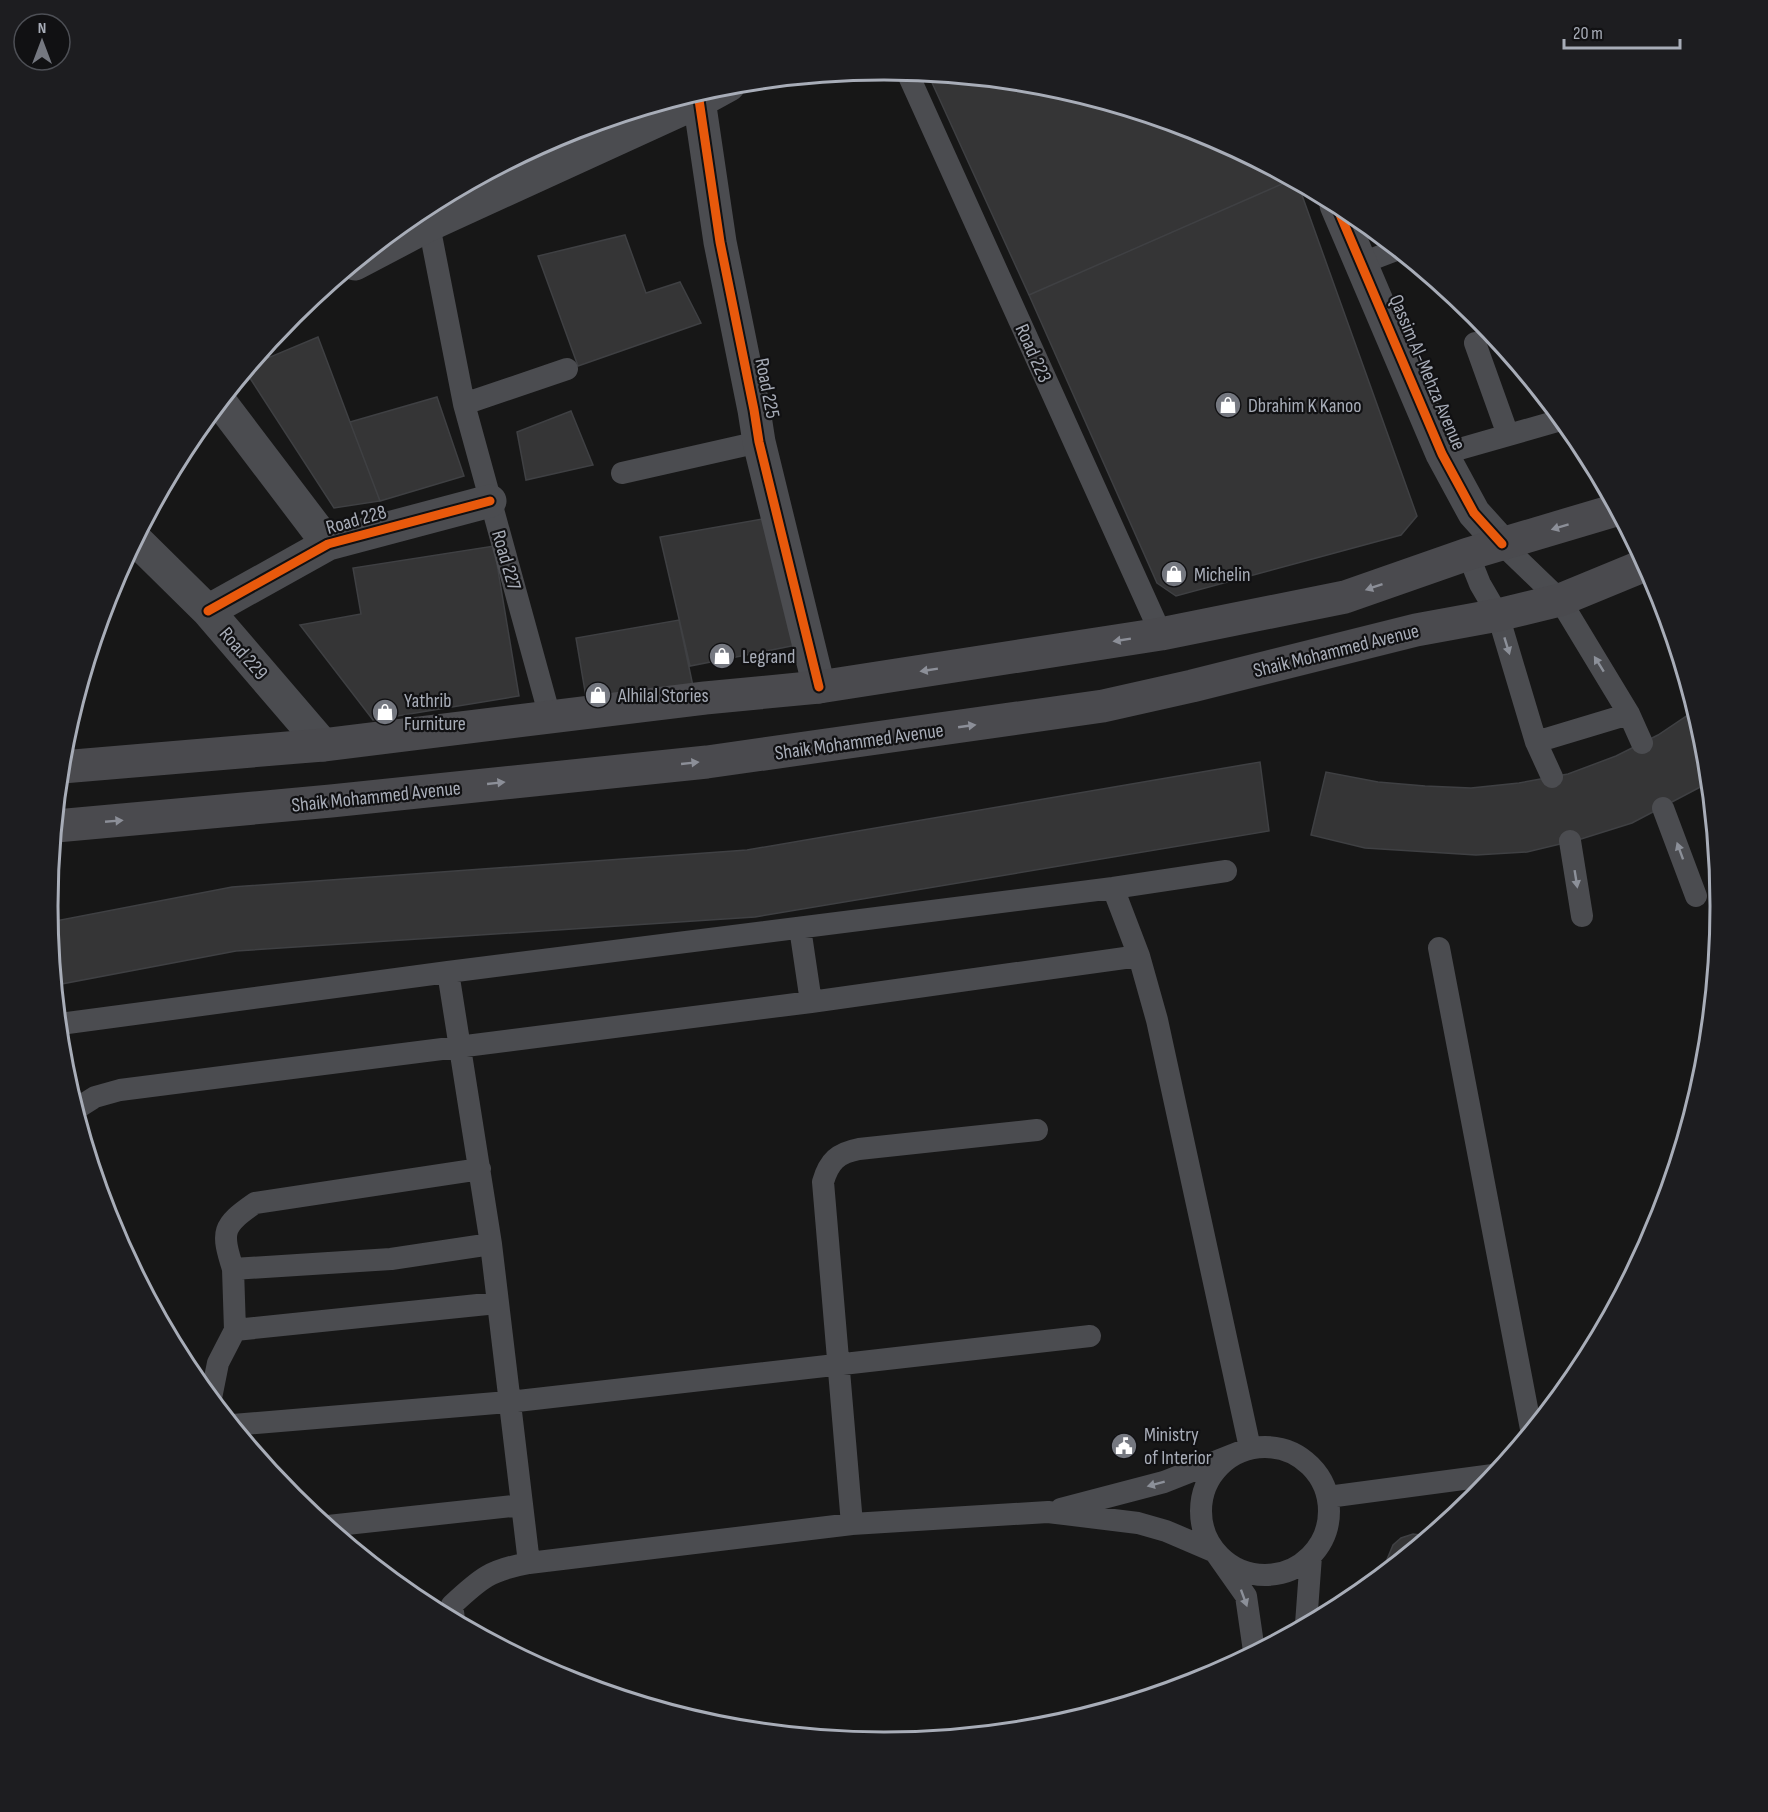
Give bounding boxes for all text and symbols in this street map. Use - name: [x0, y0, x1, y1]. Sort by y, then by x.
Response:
- north arrow: [12, 12, 72, 72]
- scale bar: [1564, 12, 1680, 50]
- text: N: [38, 19, 46, 38]
- text: 20 m: [1573, 23, 1603, 44]
- street label: Qassim Al-Mehza Avenue: [1383, 291, 1471, 454]
- street label: Road 223: [1010, 320, 1057, 386]
- street label: Road 225: [749, 356, 785, 420]
- shop icon: Dbrahim K Kanoo: [1213, 390, 1243, 420]
- place label: Dbrahim K Kanoo: [1248, 394, 1362, 418]
- street label: Road 228: [323, 500, 389, 540]
- one-way arrow: [1551, 523, 1569, 532]
- street label: Road 227: [486, 528, 526, 593]
- shop icon: Michelin: [1159, 559, 1189, 589]
- place label: Michelin: [1194, 563, 1251, 587]
- one-way arrow: [1365, 582, 1383, 592]
- street label: Shaik Mohammed Avenue: [1251, 619, 1422, 683]
- street label: Road 229: [214, 622, 273, 685]
- one-way arrow: [1113, 636, 1132, 645]
- one-way arrow: [1503, 637, 1512, 655]
- shop icon: Legrand: [707, 641, 737, 671]
- place label: Legrand: [742, 645, 795, 669]
- one-way arrow: [1593, 656, 1604, 672]
- one-way arrow: [920, 665, 939, 674]
- shop icon: Alhilal Stories: [583, 680, 613, 710]
- place label: Alhilal Stories: [617, 684, 709, 708]
- place label: Yathrib Furniture: [404, 689, 466, 736]
- shop icon: Yathrib Furniture: [370, 697, 400, 727]
- street label: Shaik Mohammed Avenue: [773, 718, 945, 766]
- one-way arrow: [957, 721, 976, 730]
- one-way arrow: [681, 758, 700, 768]
- street label: Shaik Mohammed Avenue: [290, 776, 462, 818]
- one-way arrow: [487, 778, 506, 788]
- one-way arrow: [105, 816, 124, 826]
- one-way arrow: [1675, 842, 1685, 860]
- one-way arrow: [1571, 869, 1580, 888]
- place label: Ministry of Interior: [1144, 1423, 1212, 1470]
- public building icon: Ministry of Interior: [1109, 1431, 1139, 1461]
- one-way arrow: [1147, 1480, 1165, 1489]
- one-way arrow: [1240, 1589, 1250, 1607]

